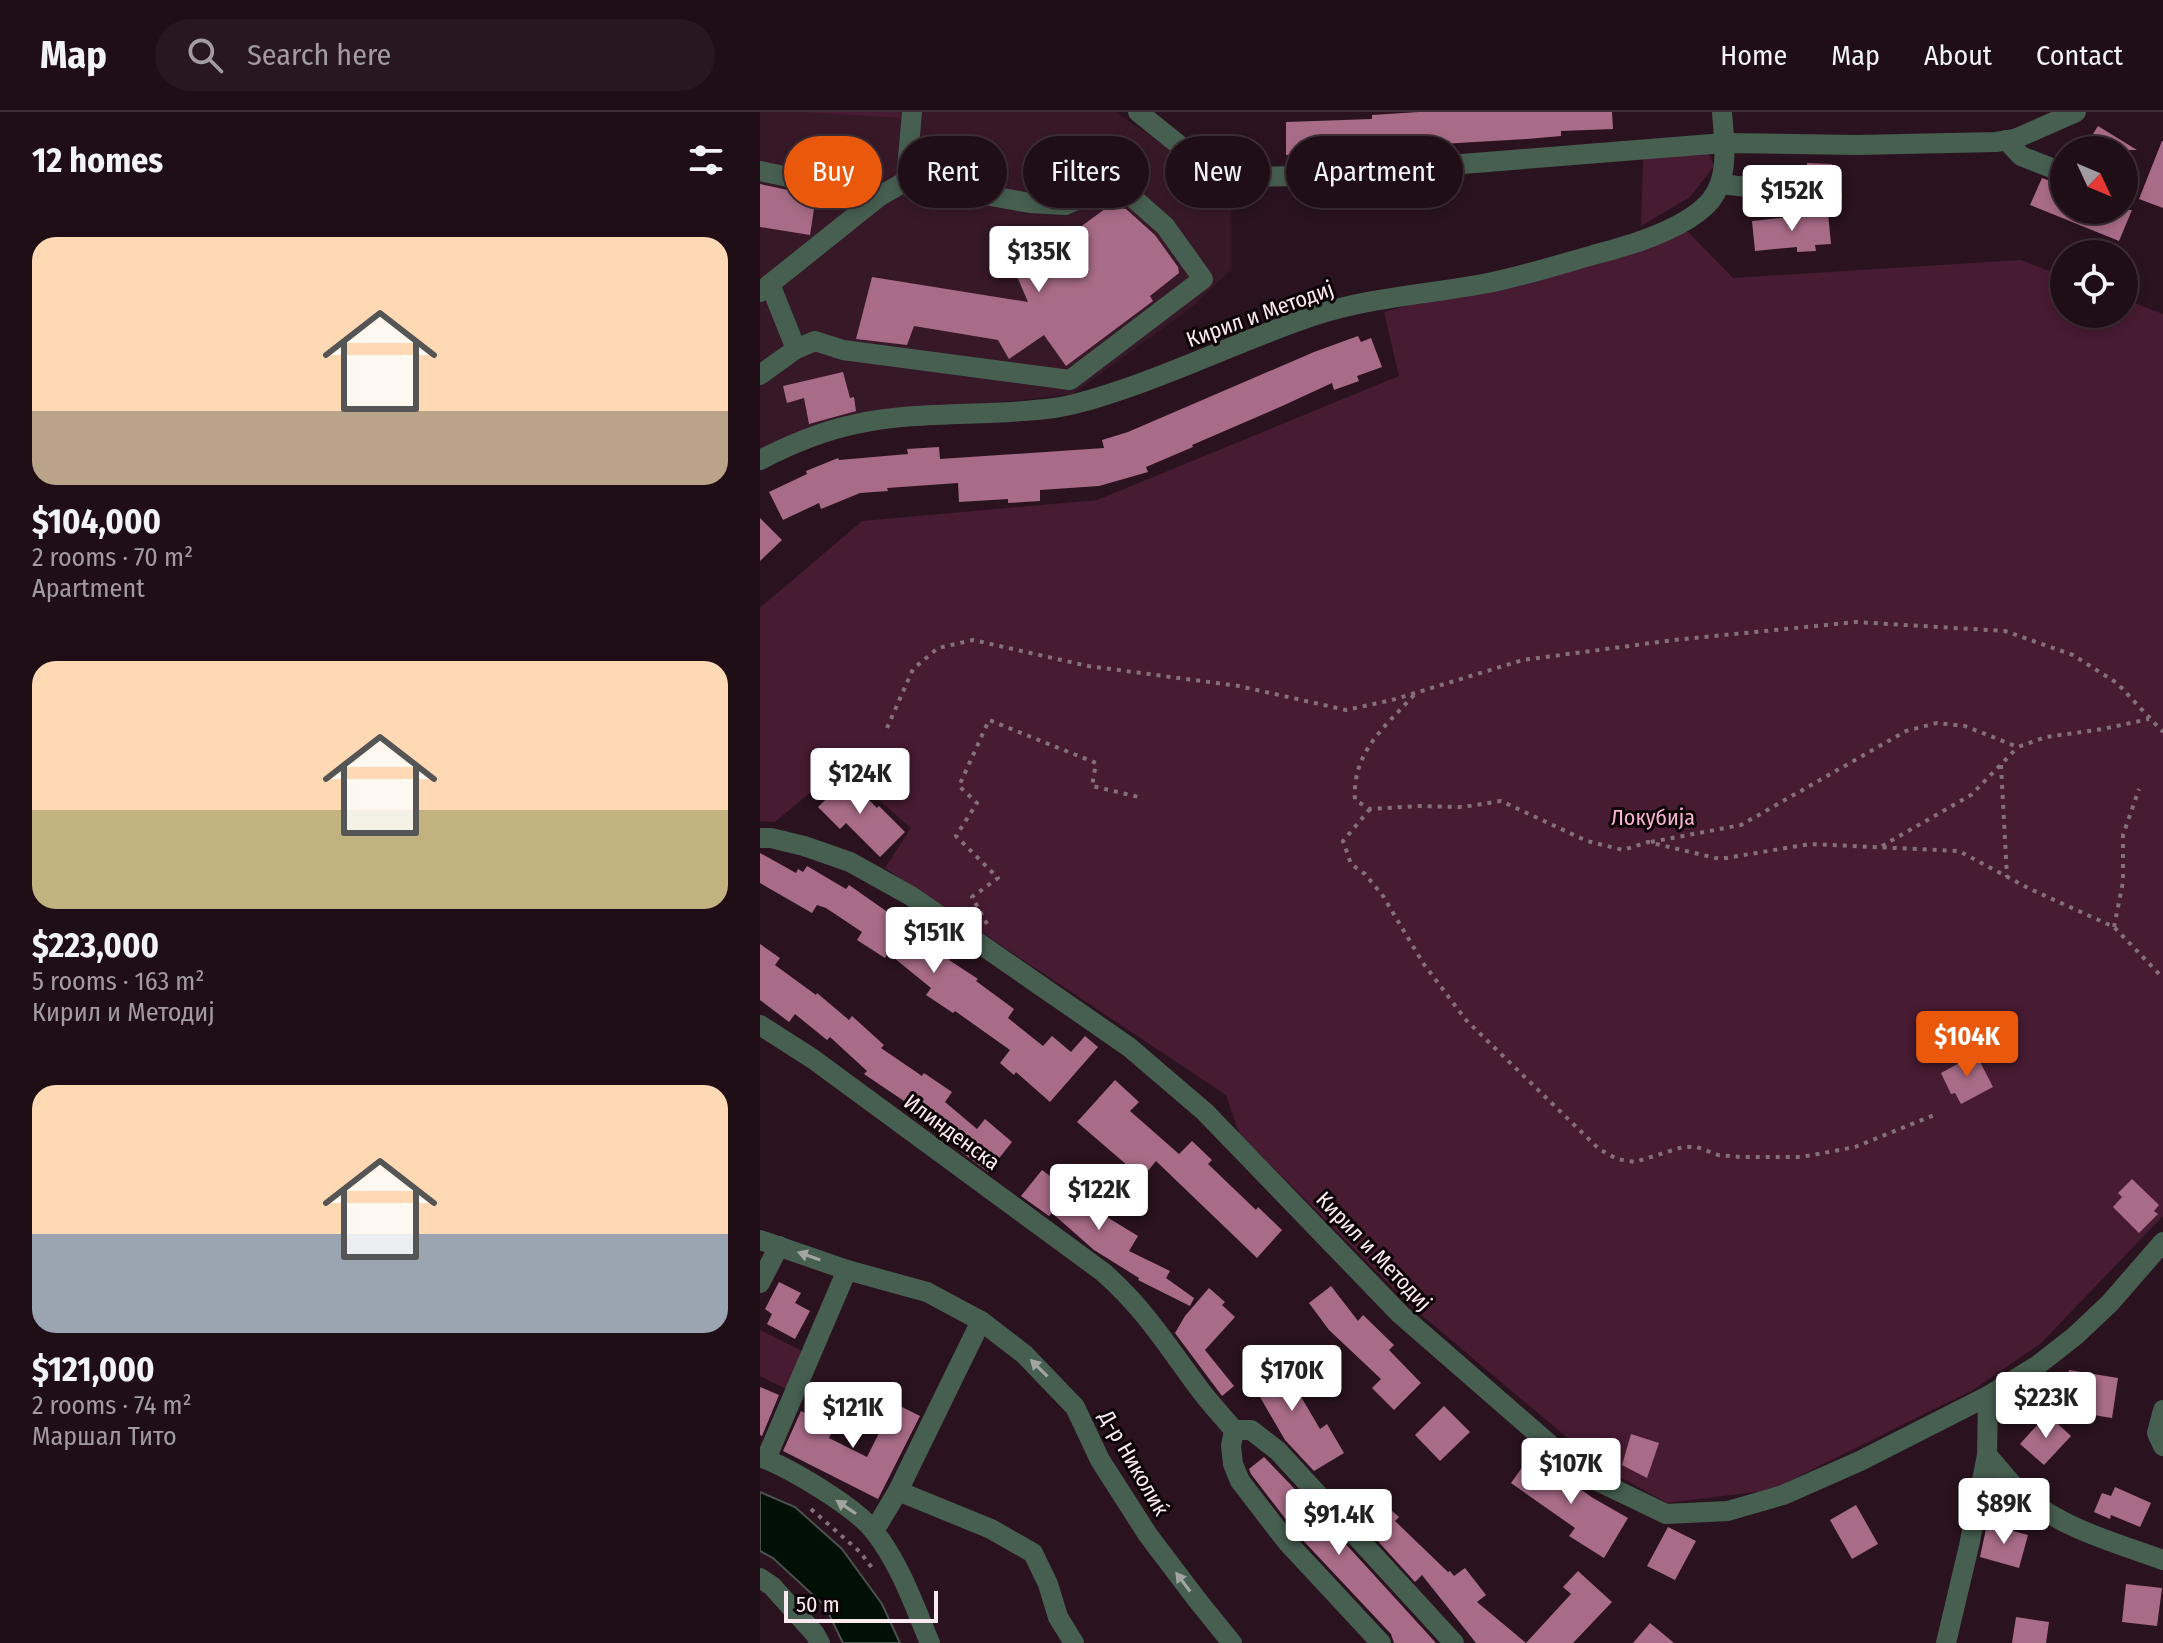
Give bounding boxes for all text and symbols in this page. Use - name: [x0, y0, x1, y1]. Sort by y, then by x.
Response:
- search box: [155, 19, 715, 91]
- text: Map: [40, 32, 107, 78]
- icon: search: [183, 33, 227, 77]
- text: Search here: [247, 37, 391, 73]
- text: Home: [1720, 39, 1787, 72]
- text: Map: [1831, 39, 1880, 72]
- text: About: [1924, 39, 1992, 72]
- text: Contact: [2036, 39, 2123, 72]
- chip: Buy: [784, 136, 882, 208]
- chip: Rent: [898, 136, 1007, 208]
- chip: Filters: [1023, 136, 1149, 208]
- chip: New: [1165, 136, 1270, 208]
- chip: Apartment: [1286, 136, 1463, 208]
- north arrow: [2050, 136, 2138, 224]
- map controls: [2050, 136, 2138, 328]
- icon: filters: [684, 138, 728, 182]
- text: 12 homes: [32, 140, 163, 181]
- pin: $152K: [1736, 165, 1848, 233]
- text: $152K: [1761, 175, 1823, 206]
- pin: $135K: [983, 226, 1095, 294]
- text: $135K: [1007, 236, 1071, 267]
- button: locate: [2050, 240, 2138, 328]
- street label: Кирил и Методиј: [1183, 275, 1337, 353]
- icon: home: [308, 289, 452, 433]
- text: $104,000: [32, 501, 161, 542]
- text: 2 rooms · 70 m²: [32, 542, 193, 573]
- text: Apartment: [32, 573, 145, 604]
- icon: home: [308, 713, 452, 857]
- pin: $124K: [804, 748, 916, 816]
- text: $124K: [829, 758, 892, 789]
- park label: Локубија: [1611, 804, 1695, 831]
- pin: $151K: [878, 907, 990, 975]
- text: $151K: [904, 917, 964, 948]
- text: $223,000: [32, 925, 159, 966]
- text: 5 rooms · 163 m²: [32, 966, 205, 997]
- text: Кирил и Методиј: [32, 997, 215, 1028]
- pin: $104K: [1911, 1011, 2023, 1079]
- text: $104K: [1934, 1021, 2000, 1052]
- street label: Илинденска: [899, 1088, 1005, 1176]
- icon: home: [308, 1137, 452, 1281]
- pin: $122K: [1043, 1164, 1155, 1232]
- text: $122K: [1068, 1174, 1130, 1205]
- street label: Кирил и Методиј: [1311, 1186, 1437, 1316]
- one-way arrow: [796, 1249, 820, 1261]
- pin: $170K: [1236, 1345, 1348, 1413]
- text: $121,000: [32, 1349, 155, 1390]
- text: $170K: [1260, 1355, 1324, 1386]
- one-way arrow: [1030, 1359, 1049, 1378]
- pin: $223K: [1990, 1372, 2102, 1440]
- pin: $121K: [797, 1382, 909, 1450]
- text: $223K: [2014, 1382, 2078, 1413]
- text: 2 rooms · 74 m²: [32, 1390, 192, 1421]
- text: $121K: [823, 1392, 883, 1423]
- street label: Д-р Николиќ: [1093, 1405, 1175, 1521]
- text: Маршал Тито: [32, 1421, 177, 1452]
- pin: $107K: [1515, 1438, 1627, 1506]
- text: $107K: [1540, 1448, 1602, 1479]
- pin: $89K: [1957, 1478, 2051, 1546]
- text: $89K: [1977, 1488, 2031, 1519]
- pin: $91.4K: [1274, 1489, 1404, 1557]
- text: $91.4K: [1304, 1499, 1374, 1530]
- one-way arrow: [836, 1500, 857, 1515]
- one-way arrow: [1176, 1572, 1192, 1592]
- scale bar: [784, 1587, 938, 1623]
- text: 50 m: [796, 1591, 840, 1618]

